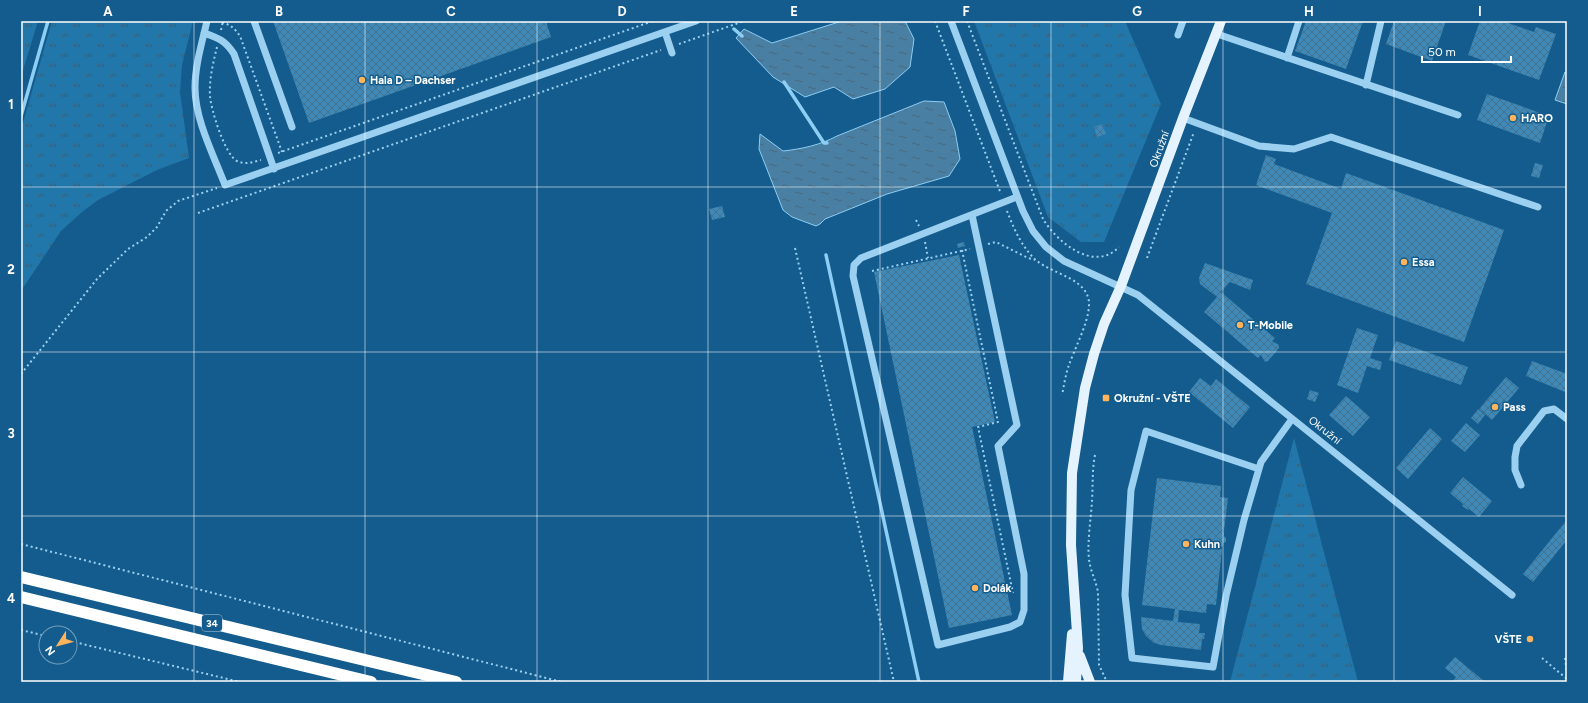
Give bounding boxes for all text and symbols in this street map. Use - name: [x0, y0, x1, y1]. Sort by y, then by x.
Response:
- text: A: [103, 4, 113, 19]
- text: B: [275, 4, 283, 19]
- text: C: [446, 4, 456, 19]
- text: D: [617, 4, 627, 19]
- text: E: [790, 4, 798, 19]
- text: F: [962, 4, 970, 19]
- text: G: [1132, 4, 1142, 19]
- text: H: [1304, 4, 1314, 19]
- text: I: [1478, 4, 1482, 19]
- scale bar: [1422, 38, 1511, 64]
- text: 50 m: [1428, 45, 1456, 59]
- place label: Hala D – Dachser: [370, 74, 456, 87]
- marker: Hala D – Dachser: [357, 75, 367, 85]
- text: 1: [8, 97, 14, 112]
- place label: HARO: [1521, 112, 1553, 125]
- marker: HARO: [1508, 113, 1518, 123]
- street label: Okružní: [1147, 129, 1172, 169]
- place label: Essa: [1412, 256, 1435, 269]
- marker: Essa: [1399, 257, 1409, 267]
- text: 2: [7, 262, 15, 277]
- place label: T-Mobile: [1248, 319, 1293, 332]
- marker: T-Mobile: [1235, 320, 1245, 330]
- place label: Okružní - VŠTE: [1114, 391, 1191, 405]
- marker: Okružní - VŠTE: [1101, 393, 1111, 403]
- place label: Pass: [1503, 401, 1526, 414]
- marker: Pass: [1490, 402, 1500, 412]
- street label: Okružní: [1306, 414, 1344, 447]
- text: 3: [7, 426, 15, 441]
- place label: Kuhn: [1194, 538, 1220, 551]
- marker: Kuhn: [1181, 539, 1191, 549]
- place label: Dolák: [983, 582, 1012, 595]
- marker: Dolák: [970, 583, 980, 593]
- text: 4: [7, 591, 15, 606]
- road number: 34: [202, 615, 222, 631]
- north arrow: [38, 625, 78, 665]
- place label: VŠTE: [1494, 632, 1522, 646]
- marker: VŠTE: [1525, 634, 1535, 644]
- text: N: [43, 643, 58, 658]

